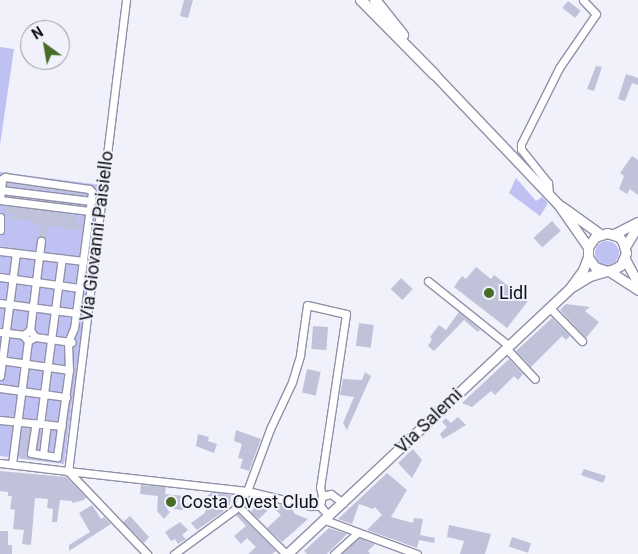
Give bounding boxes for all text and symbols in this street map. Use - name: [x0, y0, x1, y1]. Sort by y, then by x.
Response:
- north arrow: [20, 20, 70, 70]
- text: N: [29, 24, 46, 43]
- street label: Via Giovanni Paisiello: [76, 150, 118, 322]
- place label: Lidl: [499, 282, 528, 304]
- marker: Lidl: [483, 287, 495, 299]
- street label: Via Salemi: [391, 384, 467, 458]
- place label: Costa Ovest Club: [181, 491, 319, 513]
- marker: Costa Ovest Club: [165, 496, 177, 508]

